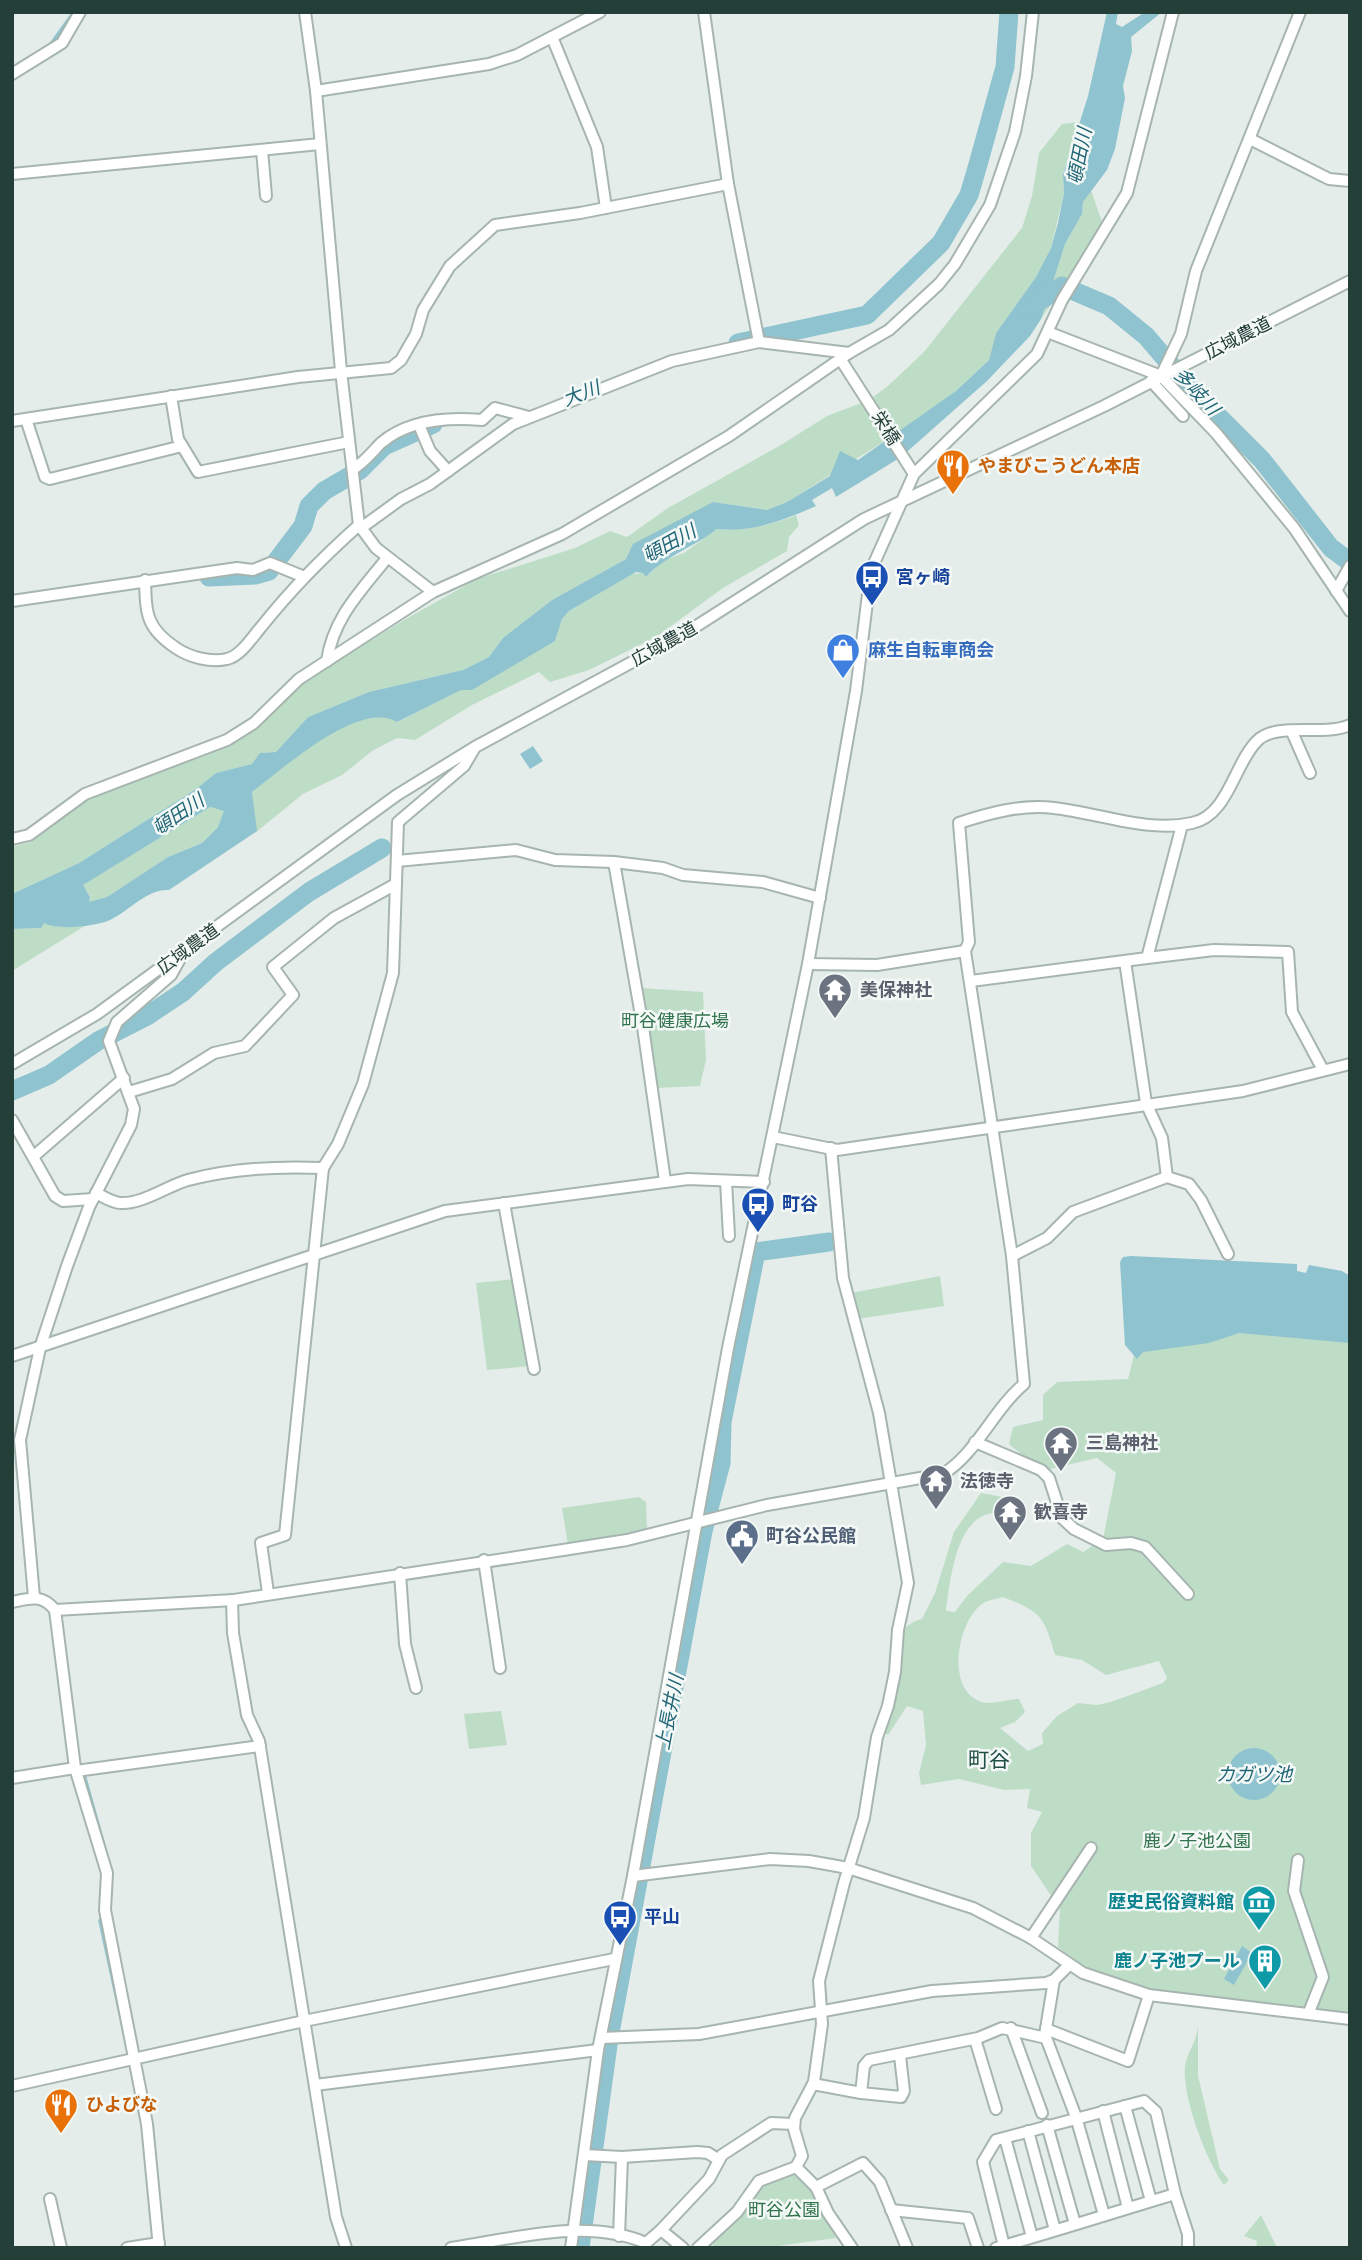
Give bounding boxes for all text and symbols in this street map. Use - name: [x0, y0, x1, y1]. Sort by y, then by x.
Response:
- water label: 頓田川: [1063, 124, 1098, 186]
- street label: 広域農道: [1201, 312, 1275, 364]
- water label: 多岐川: [1168, 363, 1226, 422]
- water label: 大川: [559, 375, 605, 412]
- street label: 栄橋: [867, 407, 905, 449]
- restaurant icon: やまびこうどん本店: [934, 447, 972, 496]
- place label: やまびこうどん本店: [978, 455, 1140, 477]
- water label: 頓田川: [639, 519, 702, 568]
- bus stop icon: 宮ヶ崎: [853, 558, 891, 607]
- place label: 宮ヶ崎: [896, 566, 950, 588]
- street label: 広域農道: [627, 617, 701, 671]
- shop icon: 麻生自転車商会: [824, 631, 862, 680]
- place label: 麻生自転車商会: [868, 639, 994, 661]
- water label: 頓田川: [148, 788, 211, 841]
- street label: 広域農道: [152, 919, 224, 979]
- temple icon: 美保神社: [816, 971, 854, 1020]
- place label: 美保神社: [860, 979, 932, 1001]
- park label: 町谷健康広場: [621, 1010, 729, 1032]
- bus stop icon: 町谷: [739, 1185, 777, 1234]
- place label: 町谷: [782, 1193, 818, 1215]
- temple icon: 三島神社: [1042, 1424, 1080, 1473]
- place label: 三島神社: [1086, 1432, 1158, 1454]
- temple icon: 法徳寺: [917, 1462, 955, 1511]
- place label: 法徳寺: [960, 1470, 1014, 1492]
- temple icon: 歓喜寺: [991, 1493, 1029, 1542]
- place label: 歓喜寺: [1034, 1501, 1088, 1523]
- public building icon: 町谷公民館: [723, 1517, 761, 1566]
- place label: 町谷公民館: [766, 1525, 856, 1547]
- water label: 上長井川: [651, 1671, 689, 1752]
- district label: 町谷: [968, 1747, 1010, 1773]
- water label: カガツ池: [1216, 1763, 1294, 1787]
- park label: 鹿ノ子池公園: [1143, 1830, 1251, 1852]
- museum icon: 歴史民俗資料館: [1240, 1883, 1278, 1932]
- place label: 歴史民俗資料館: [1108, 1891, 1234, 1913]
- bus stop icon: 平山: [601, 1898, 639, 1947]
- place label: 平山: [644, 1906, 680, 1928]
- building icon: 鹿ノ子池プール: [1246, 1942, 1284, 1991]
- place label: 鹿ノ子池プール: [1114, 1950, 1240, 1972]
- restaurant icon: ひよびな: [42, 2086, 80, 2135]
- place label: ひよびな: [86, 2094, 158, 2116]
- park label: 町谷公園: [748, 2199, 820, 2221]

